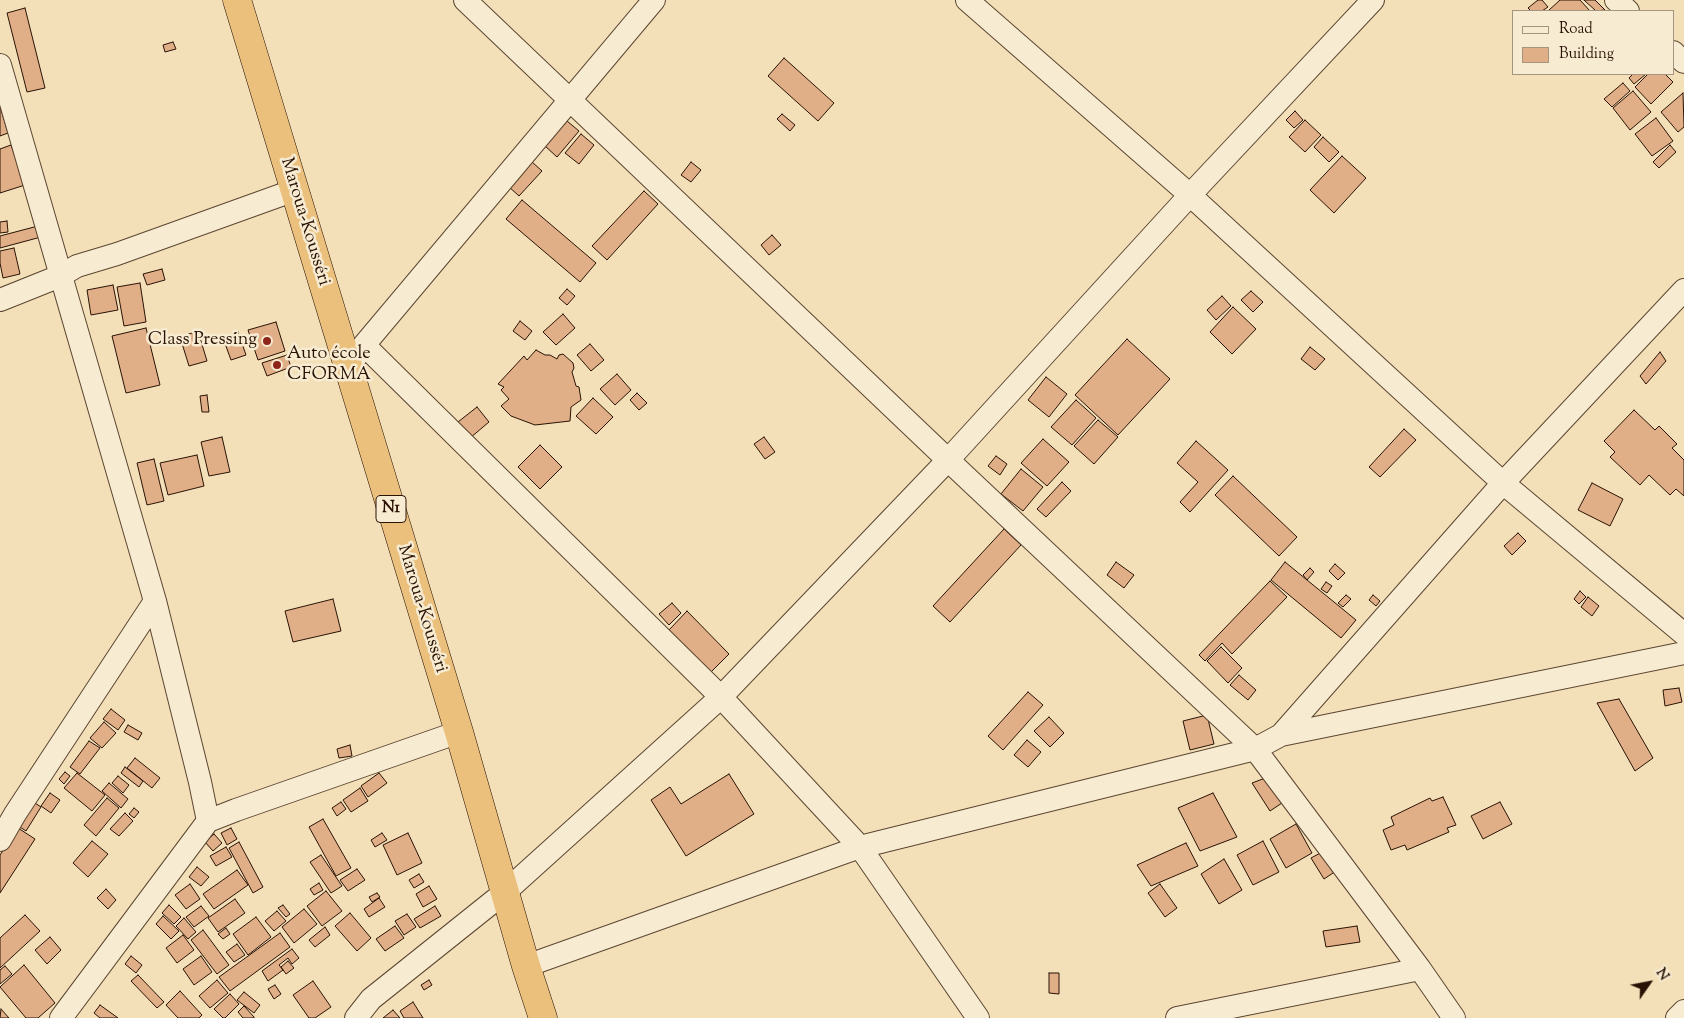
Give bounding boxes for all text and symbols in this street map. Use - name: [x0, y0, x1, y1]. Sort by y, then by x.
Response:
- legend: [1512, 10, 1674, 75]
- text: Road: [1559, 19, 1593, 40]
- text: Building: [1559, 44, 1614, 65]
- street label: Maroua-Kousséri: [274, 155, 334, 289]
- place label: Class Pressing: [148, 330, 257, 352]
- marker: Class Pressing: [261, 335, 273, 347]
- place label: Auto école CFORMA: [287, 344, 371, 386]
- marker: Auto école CFORMA: [271, 359, 283, 371]
- road number: N1: [376, 496, 406, 522]
- street label: Maroua-Kousséri: [391, 542, 451, 676]
- north arrow: [1624, 958, 1674, 1008]
- text: N: [1650, 965, 1673, 985]

